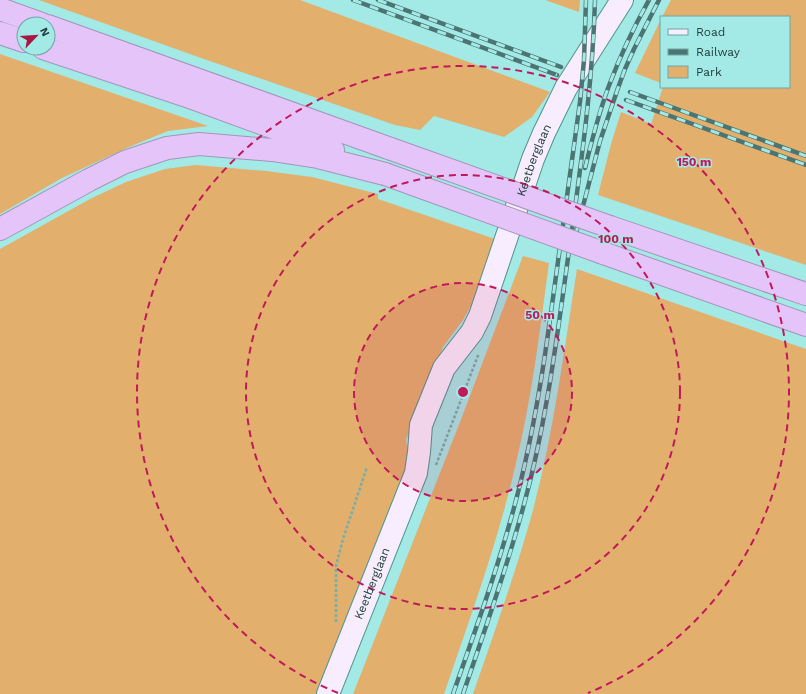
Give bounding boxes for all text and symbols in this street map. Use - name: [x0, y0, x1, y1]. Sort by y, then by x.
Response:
- north arrow: [16, 16, 56, 56]
- legend: [660, 16, 790, 88]
- text: Road: [696, 25, 725, 39]
- text: N: [37, 26, 52, 38]
- text: Railway: [696, 45, 741, 59]
- text: Park: [696, 65, 722, 79]
- street label: Keetberglaan: [514, 122, 554, 198]
- text: 150 m: [677, 155, 711, 169]
- text: 100 m: [598, 232, 634, 246]
- text: 50 m: [525, 308, 555, 322]
- centre of rings: [456, 385, 470, 399]
- street label: Keetberglaan: [351, 545, 393, 621]

